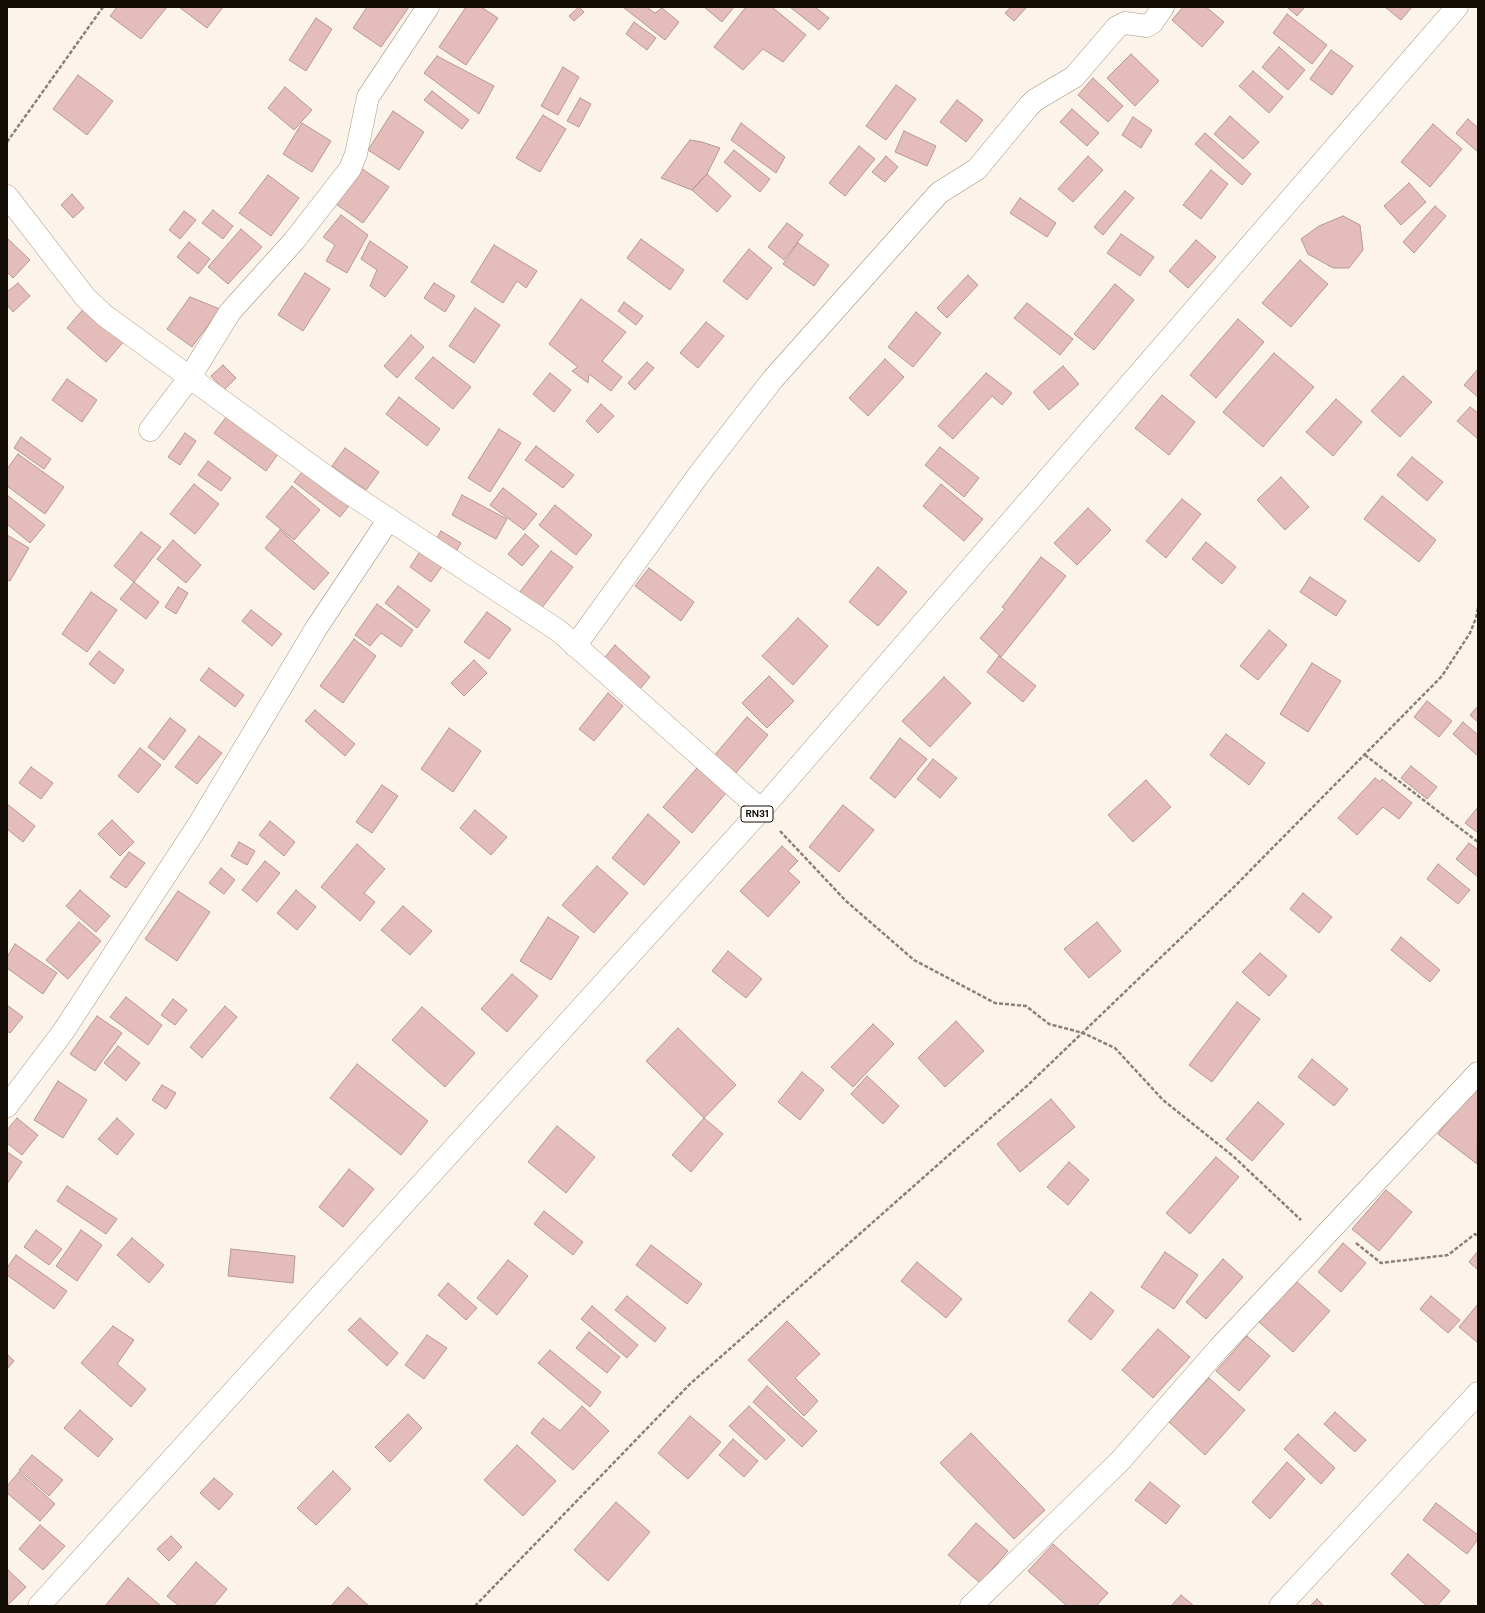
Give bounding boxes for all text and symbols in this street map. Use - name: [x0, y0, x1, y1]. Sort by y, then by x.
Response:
- road number: RN31: [741, 806, 773, 822]

